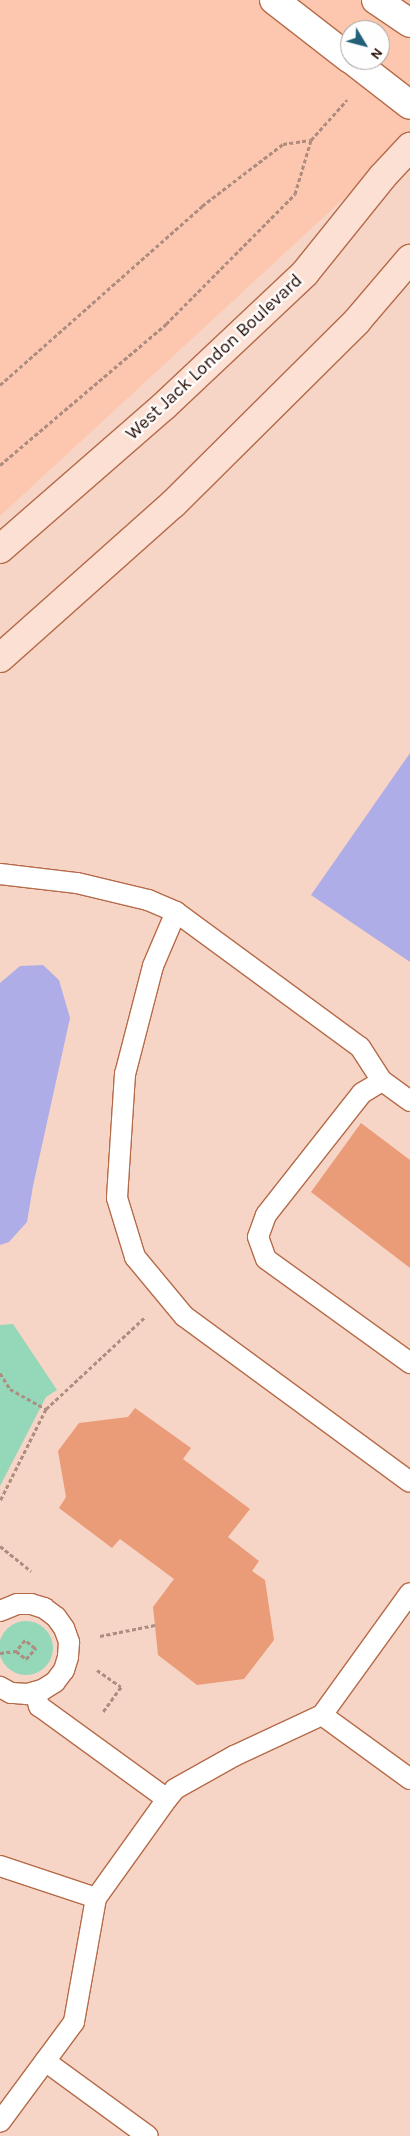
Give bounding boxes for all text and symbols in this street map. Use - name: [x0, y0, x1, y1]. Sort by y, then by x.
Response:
- north arrow: [340, 20, 390, 70]
- text: N: [367, 45, 386, 63]
- street label: West Jack London Boulevard: [121, 270, 307, 444]

